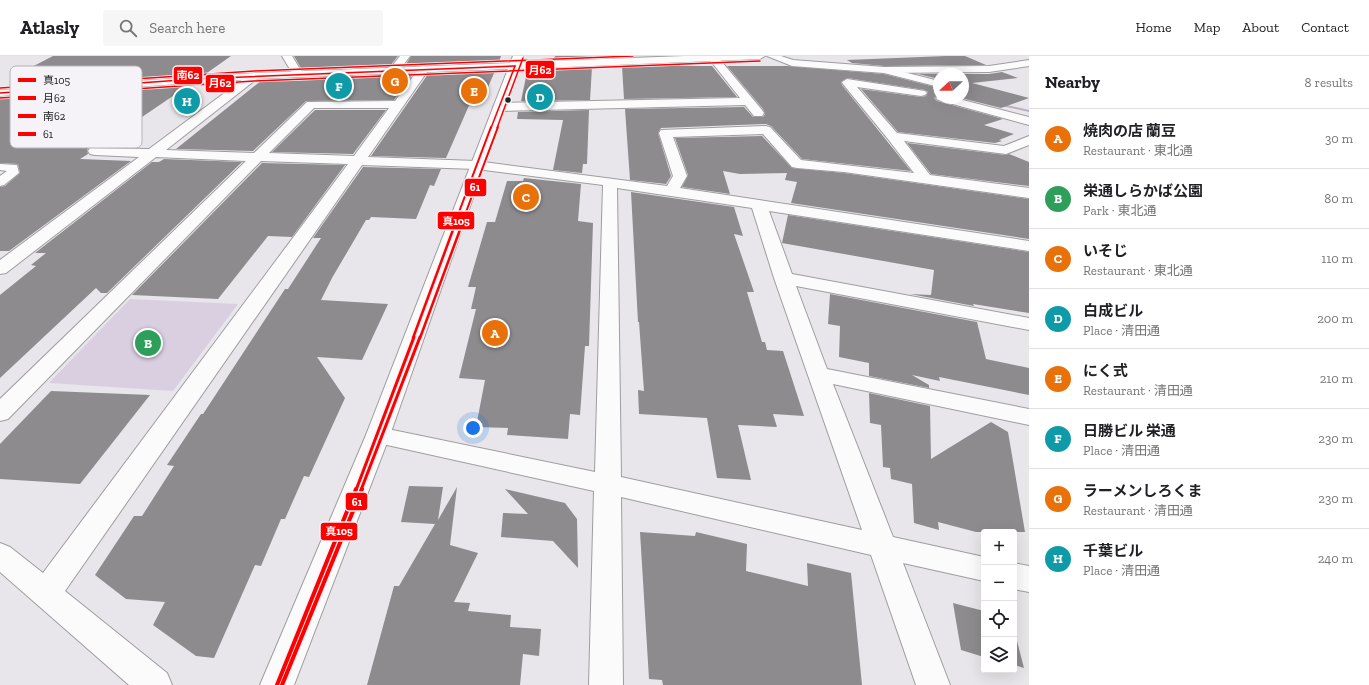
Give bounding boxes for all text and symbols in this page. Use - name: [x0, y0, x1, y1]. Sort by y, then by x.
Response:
- search box: [103, 10, 383, 46]
- text: Atlasly: [20, 16, 79, 39]
- icon: search: [117, 17, 139, 39]
- text: Search here: [149, 19, 225, 37]
- text: Home: [1136, 19, 1172, 36]
- text: Map: [1194, 19, 1220, 36]
- text: About: [1242, 19, 1279, 36]
- text: Contact: [1301, 19, 1349, 36]
- line badge: 月62: [525, 60, 555, 79]
- text: 月62: [529, 64, 551, 77]
- legend: [10, 66, 142, 148]
- line badge: 南62: [173, 66, 203, 85]
- pin: G: [382, 66, 408, 96]
- north arrow: [933, 68, 969, 104]
- text: 南62: [177, 69, 199, 82]
- pin: F: [326, 71, 352, 101]
- text: Nearby: [1045, 72, 1100, 92]
- text: 真105: [43, 74, 71, 87]
- line badge: 月62: [205, 74, 235, 93]
- text: 8 results: [1305, 75, 1353, 90]
- pin: E: [461, 76, 487, 106]
- text: 月62: [209, 77, 231, 90]
- pin: D: [527, 82, 553, 112]
- pin: H: [174, 86, 200, 116]
- text: 月62: [43, 92, 66, 105]
- unlabelled marker: [503, 95, 513, 105]
- text: 南62: [43, 110, 66, 123]
- text: 焼肉の店 蘭豆: [1083, 122, 1176, 140]
- text: 61: [43, 128, 54, 141]
- text: A: [1054, 131, 1062, 146]
- text: 30 m: [1325, 131, 1353, 146]
- text: Restaurant · 東北通: [1083, 143, 1193, 158]
- line badge: 61: [464, 178, 487, 197]
- text: 61: [470, 181, 481, 194]
- pin: C: [513, 182, 539, 212]
- text: 栄通しらかば公園: [1083, 182, 1203, 200]
- text: B: [1054, 191, 1062, 206]
- text: 80 m: [1324, 191, 1353, 206]
- text: Park · 東北通: [1083, 203, 1157, 218]
- line badge: 真105: [437, 211, 475, 230]
- text: 真105: [442, 215, 470, 228]
- text: いそじ: [1083, 242, 1128, 260]
- text: C: [1054, 251, 1062, 266]
- text: 110 m: [1321, 251, 1353, 266]
- text: Restaurant · 東北通: [1083, 263, 1193, 278]
- text: 白成ビル: [1083, 302, 1143, 320]
- text: D: [1053, 311, 1063, 326]
- text: 200 m: [1317, 311, 1353, 326]
- pin: A: [482, 318, 508, 348]
- text: Place · 清田通: [1083, 323, 1160, 338]
- pin: B: [135, 328, 161, 358]
- text: にく式: [1083, 362, 1128, 380]
- text: E: [1054, 371, 1062, 386]
- text: 210 m: [1320, 371, 1353, 386]
- text: Restaurant · 清田通: [1083, 383, 1193, 398]
- your location: [463, 418, 483, 438]
- text: 日勝ビル 栄通: [1083, 422, 1176, 440]
- text: F: [1054, 431, 1062, 446]
- text: 230 m: [1318, 431, 1353, 446]
- text: Place · 清田通: [1083, 443, 1160, 458]
- text: ラーメンしろくま: [1083, 482, 1202, 500]
- text: G: [1054, 491, 1062, 506]
- text: 230 m: [1318, 491, 1353, 506]
- line badge: 61: [345, 492, 368, 511]
- text: 61: [352, 496, 363, 509]
- text: Restaurant · 清田通: [1083, 503, 1193, 518]
- line badge: 真105: [320, 522, 358, 541]
- text: 真105: [325, 525, 353, 538]
- map controls: [981, 529, 1017, 673]
- button: +: [981, 529, 1017, 565]
- text: 千葉ビル: [1083, 542, 1143, 560]
- text: H: [1053, 551, 1063, 566]
- text: 240 m: [1318, 551, 1353, 566]
- text: Place · 清田通: [1083, 563, 1160, 578]
- button: −: [981, 565, 1017, 601]
- button: locate: [981, 601, 1017, 637]
- button: layers: [981, 637, 1017, 673]

